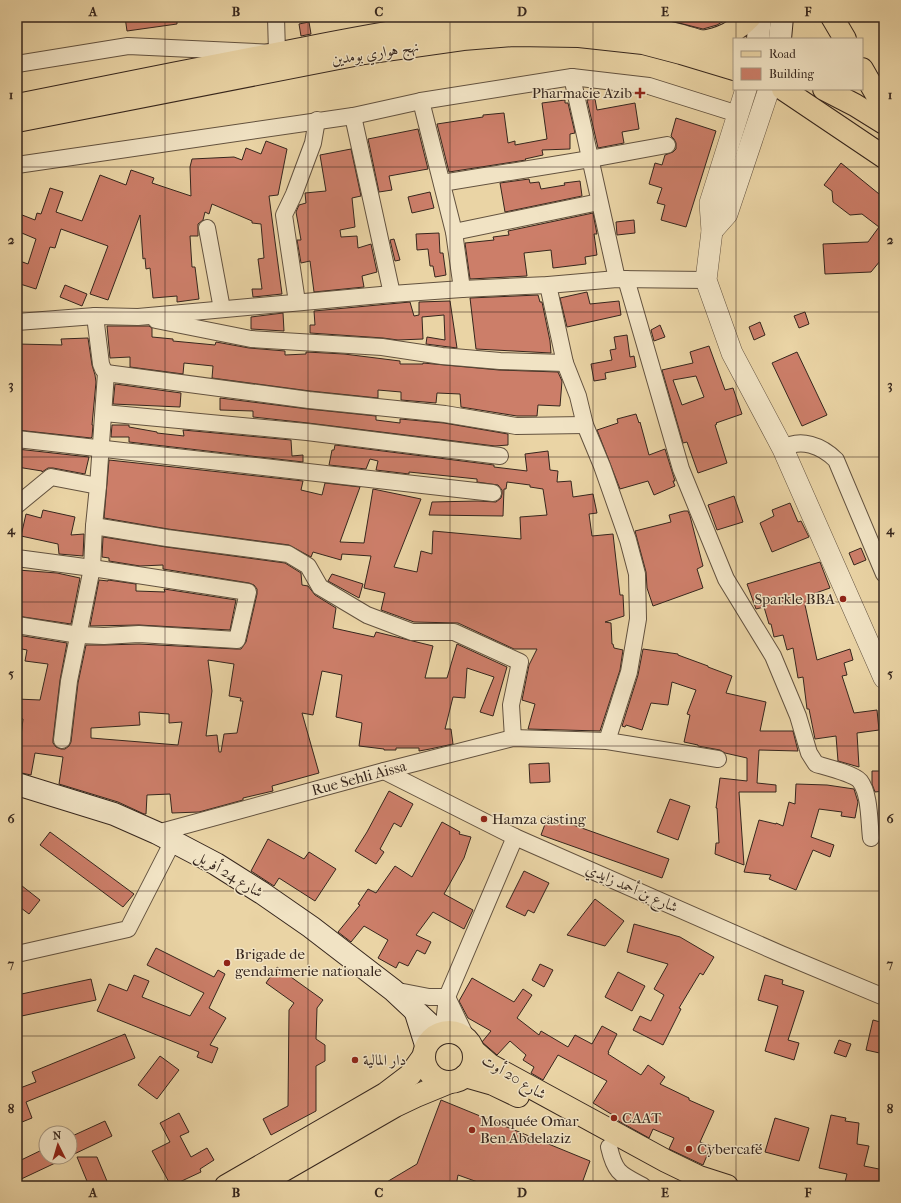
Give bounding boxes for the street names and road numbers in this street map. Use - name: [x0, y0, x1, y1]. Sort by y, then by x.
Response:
- street label: نهج هواري بومدين: [330, 37, 421, 74]
- street label: Rue Sehli Aissa: [310, 756, 409, 799]
- street label: شارع 24 أفريل: [190, 845, 267, 905]
- street label: شارع بن أحمد زايدي: [582, 858, 682, 920]
- street label: شارع 20 أوت: [476, 1049, 550, 1107]

